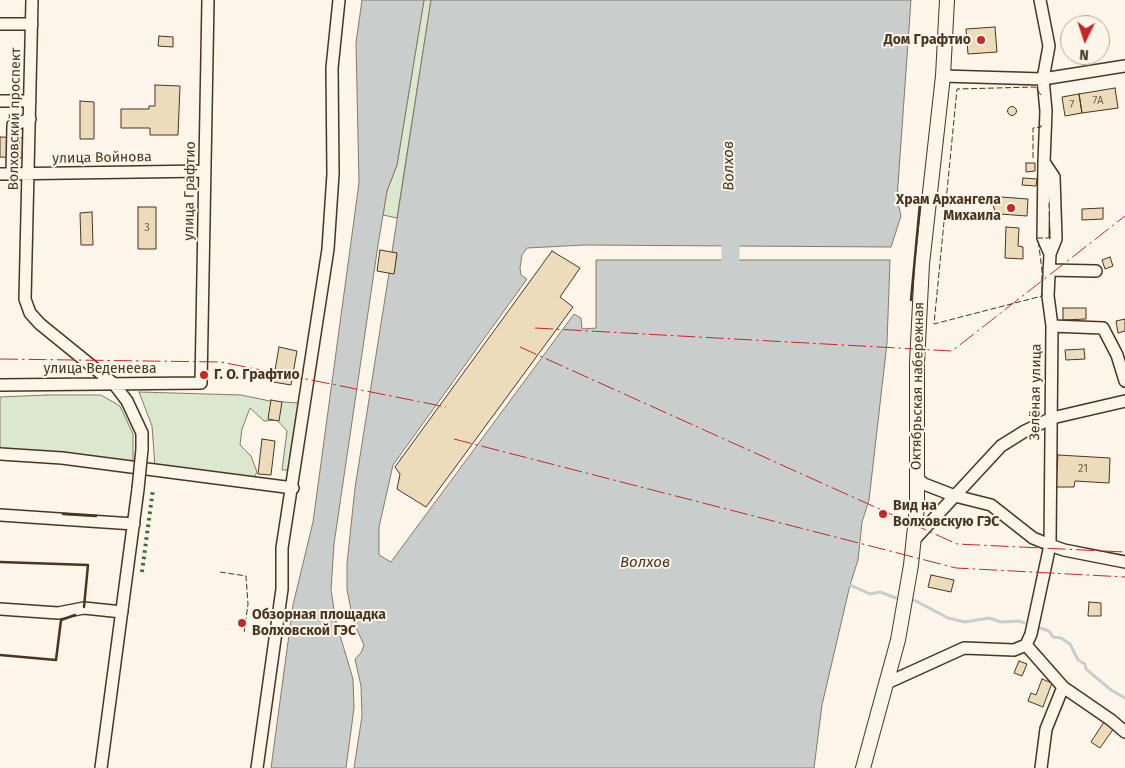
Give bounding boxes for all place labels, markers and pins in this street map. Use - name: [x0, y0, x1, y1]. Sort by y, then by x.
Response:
- place label: Дом Графтио: [884, 32, 971, 48]
- marker: Дом Графтио: [975, 34, 987, 46]
- place label: Храм Архангела Михаила: [896, 192, 1001, 224]
- marker: Храм Архангела Михаила: [1005, 202, 1017, 214]
- place label: Г. О. Графтио: [214, 367, 300, 383]
- marker: Г. О. Графтио: [198, 369, 210, 381]
- place label: Вид на Волховскую ГЭС: [893, 498, 999, 530]
- marker: Вид на Волховскую ГЭС: [877, 508, 889, 520]
- place label: Обзорная площадка Волховской ГЭС: [252, 607, 386, 640]
- marker: Обзорная площадка Волховской ГЭС: [236, 617, 248, 629]

